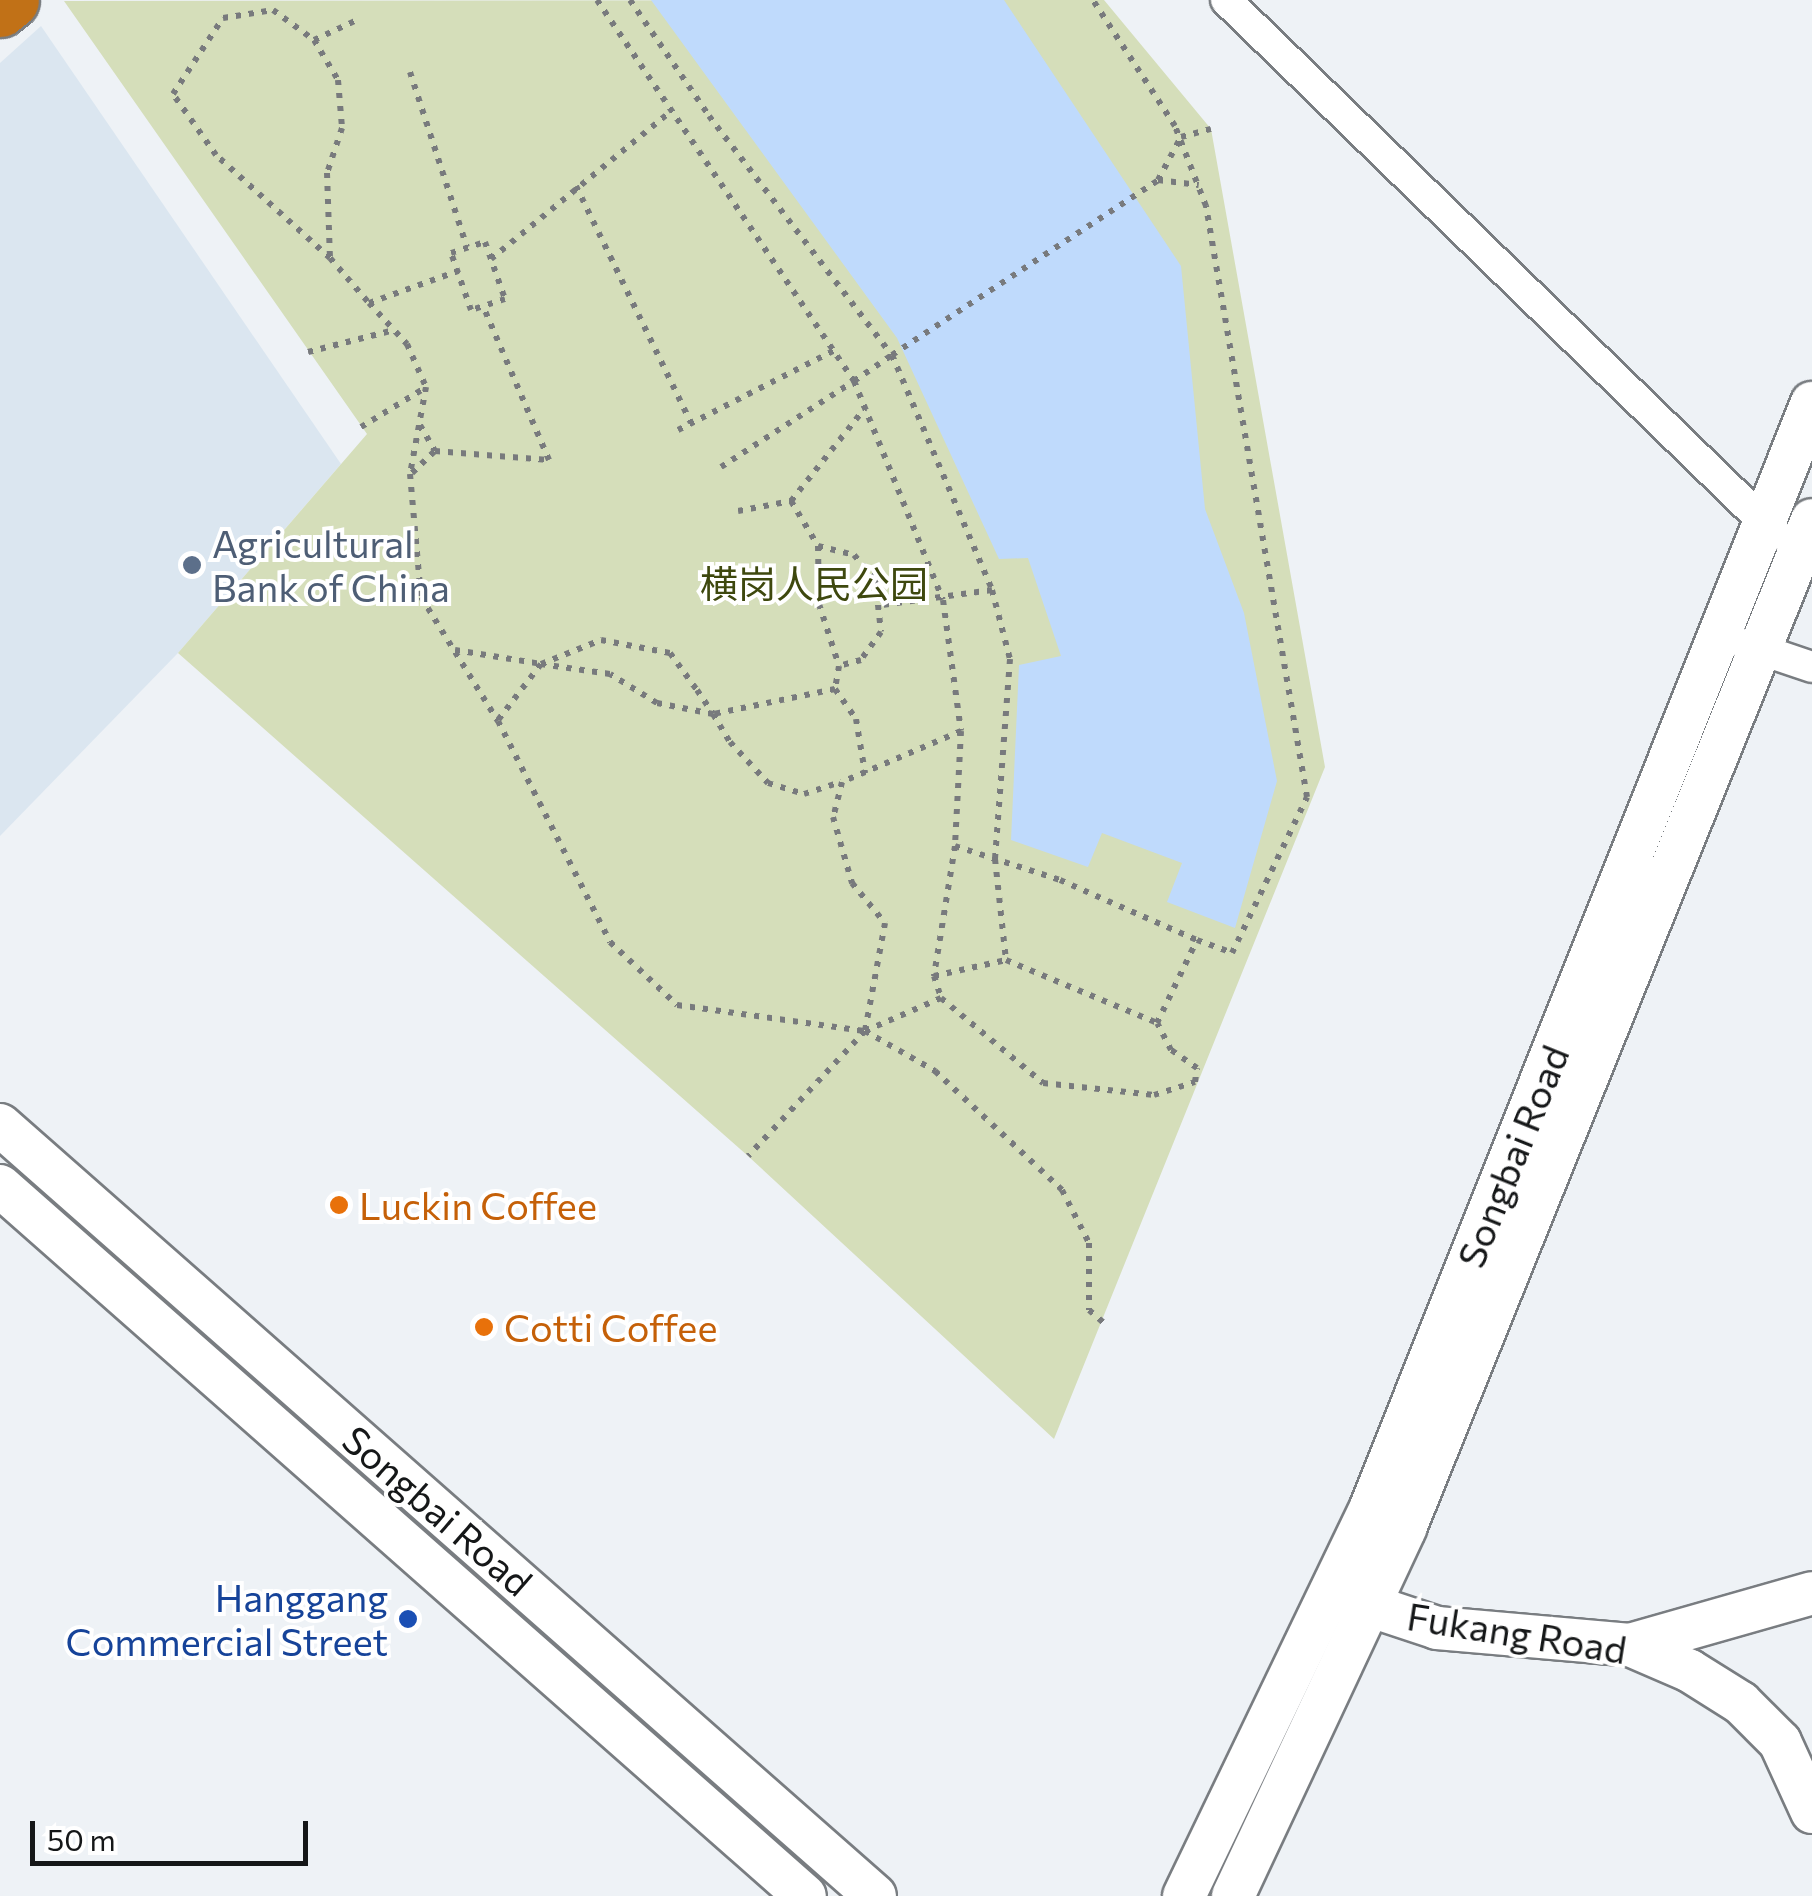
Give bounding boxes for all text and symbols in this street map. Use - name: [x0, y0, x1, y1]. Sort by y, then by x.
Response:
- place label: Agricultural Bank of China: [212, 520, 450, 610]
- marker: Agricultural Bank of China: [181, 554, 203, 576]
- park label: 横岗人民公园: [700, 560, 928, 606]
- street label: Songbai Road: [1447, 1038, 1577, 1274]
- place label: Luckin Coffee: [359, 1182, 597, 1228]
- marker: Luckin Coffee: [328, 1194, 350, 1216]
- place label: Cotti Coffee: [504, 1304, 717, 1350]
- marker: Cotti Coffee: [473, 1316, 495, 1338]
- street label: Songbai Road: [334, 1416, 542, 1604]
- place label: Hanggang Commercial Street: [66, 1574, 388, 1664]
- street label: Fukang Road: [1404, 1592, 1630, 1672]
- marker: Hanggang Commercial Street: [397, 1608, 419, 1630]
- scale bar: [35, 1801, 312, 1863]
- text: 50 m: [47, 1820, 116, 1857]

